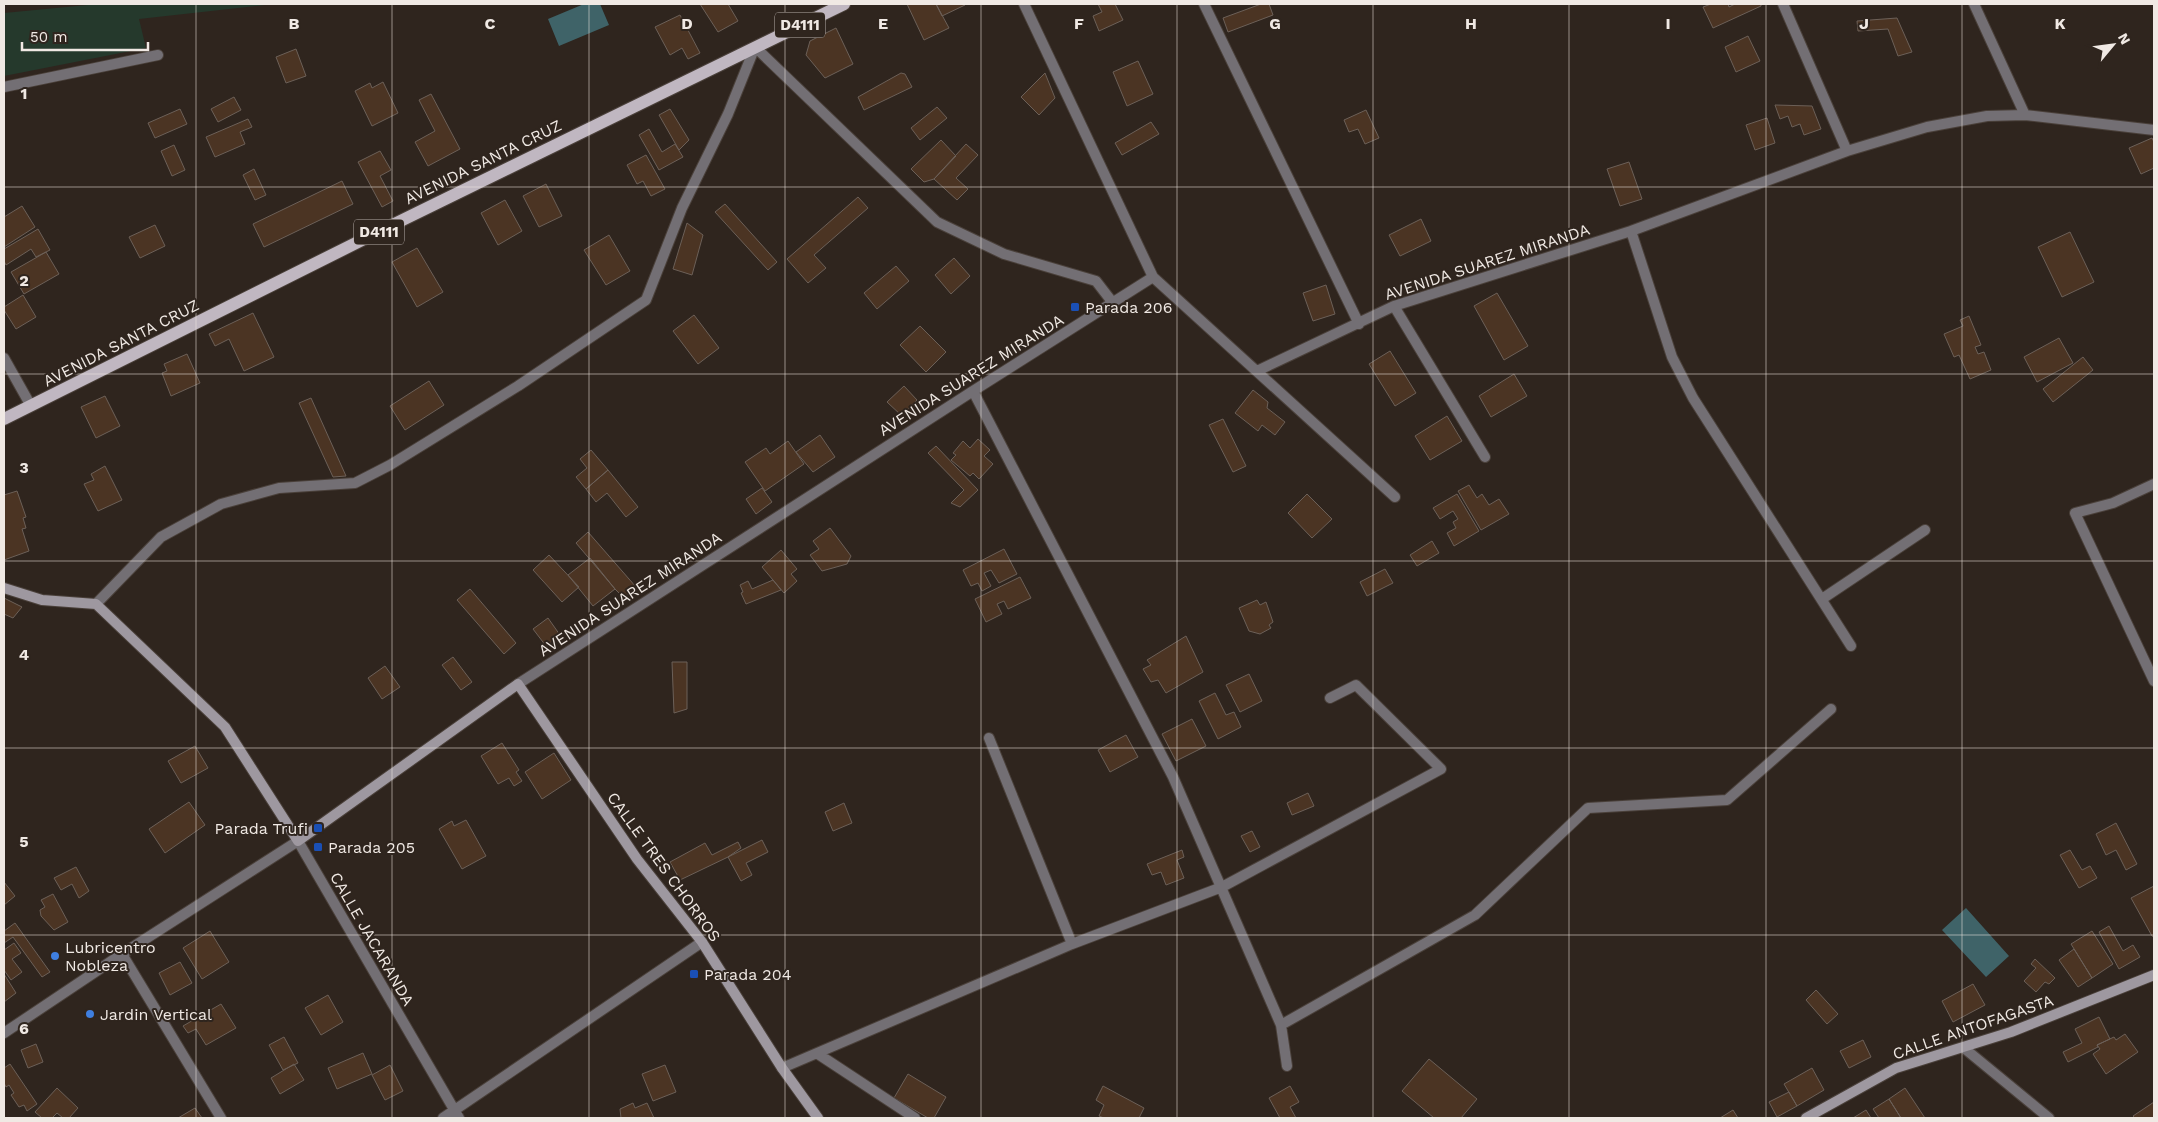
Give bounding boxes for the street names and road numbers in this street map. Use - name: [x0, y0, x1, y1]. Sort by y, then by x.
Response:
- road number: D4111: [775, 12, 825, 38]
- street label: AVENIDA SANTA CRUZ: [401, 116, 565, 208]
- road number: D4111: [354, 220, 404, 244]
- street label: AVENIDA SUAREZ MIRANDA: [1382, 220, 1592, 304]
- street label: AVENIDA SANTA CRUZ: [40, 295, 202, 391]
- street label: AVENIDA SUAREZ MIRANDA: [875, 310, 1067, 440]
- street label: AVENIDA SUAREZ MIRANDA: [535, 527, 725, 660]
- street label: CALLE TRES CHORROS: [603, 789, 725, 945]
- street label: CALLE JACARANDA: [326, 869, 418, 1010]
- street label: CALLE ANTOFAGASTA: [1890, 990, 2056, 1063]

